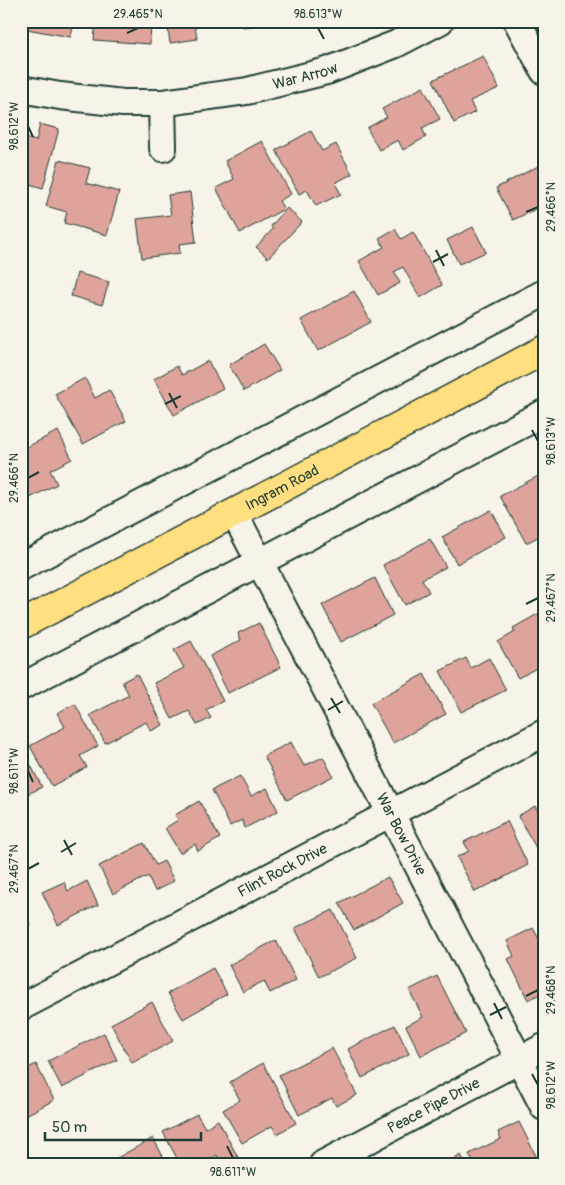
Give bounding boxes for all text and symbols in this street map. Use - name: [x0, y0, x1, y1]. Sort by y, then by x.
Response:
- text: 29.465°N: [113, 7, 163, 22]
- text: 98.613°W: [294, 7, 342, 22]
- street label: War Arrow: [271, 58, 341, 94]
- text: 98.612°W: [7, 102, 22, 150]
- text: 29.466°N: [544, 182, 559, 232]
- text: 98.613°W: [544, 417, 559, 465]
- text: 29.466°N: [7, 453, 22, 503]
- street label: Ingram Road: [242, 461, 322, 515]
- text: 29.467°N: [544, 573, 559, 623]
- text: 98.611°W: [7, 748, 22, 794]
- street label: War Bow Drive: [372, 790, 431, 879]
- street label: Flint Rock Drive: [234, 838, 331, 901]
- text: 29.467°N: [7, 844, 22, 894]
- text: 29.468°N: [544, 966, 559, 1014]
- text: 98.612°W: [544, 1061, 559, 1109]
- street label: Peace Pipe Drive: [384, 1073, 483, 1138]
- scale bar: [45, 1110, 201, 1142]
- text: 50 m: [52, 1118, 87, 1137]
- text: 98.611°W: [210, 1165, 256, 1180]

